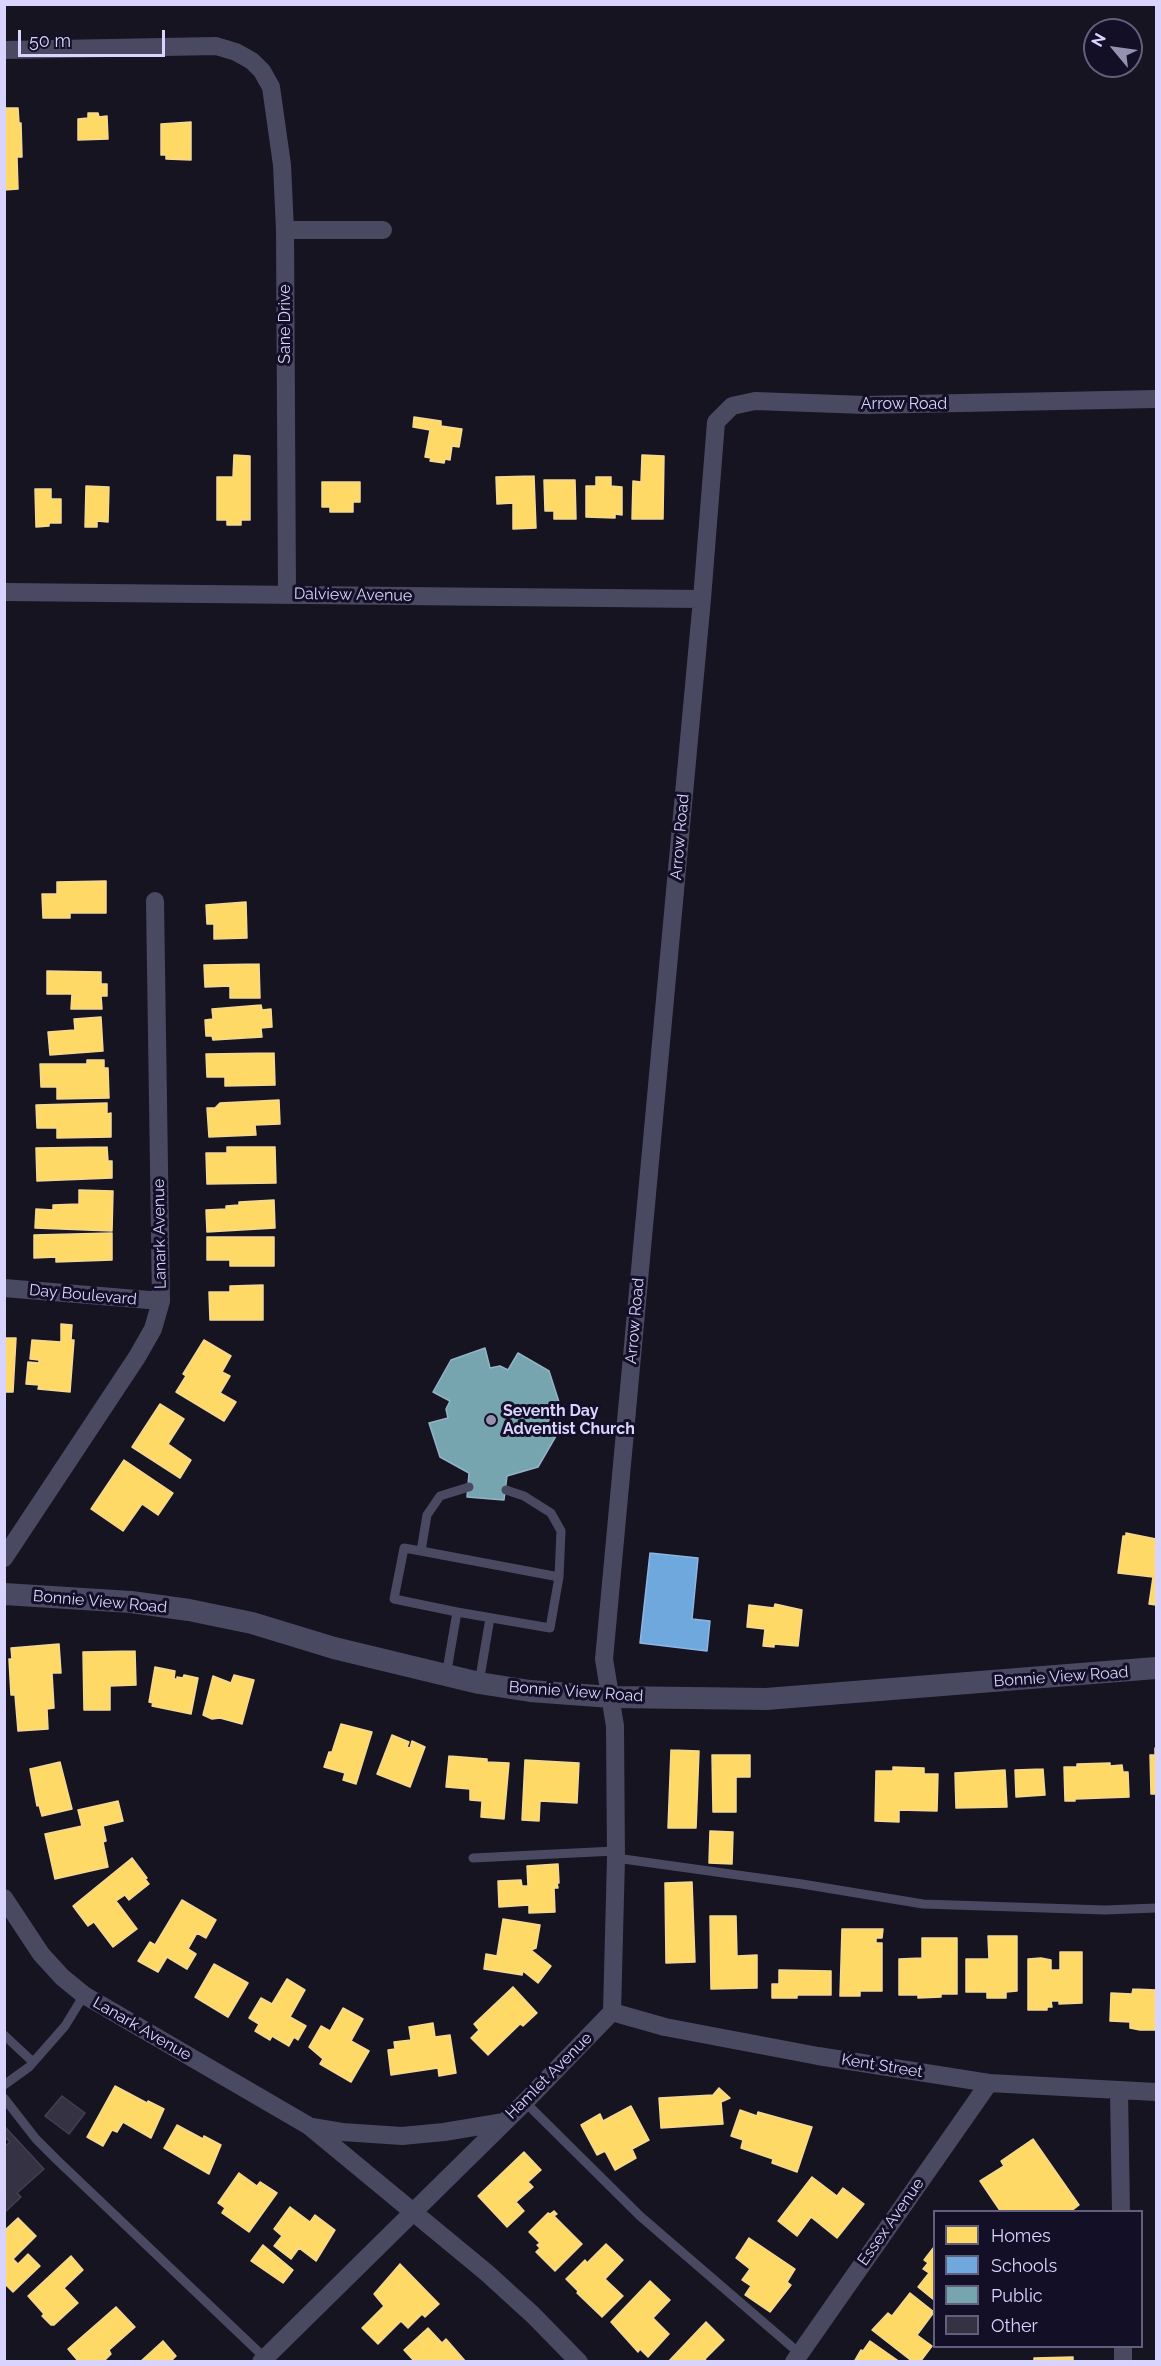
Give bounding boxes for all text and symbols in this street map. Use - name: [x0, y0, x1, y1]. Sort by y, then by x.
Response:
- scale bar: [21, 18, 168, 56]
- north arrow: [1083, 18, 1143, 78]
- text: 50 m: [29, 30, 71, 51]
- text: N: [1087, 30, 1110, 50]
- street label: Sane Drive: [275, 284, 295, 364]
- street label: Arrow Road: [861, 394, 947, 414]
- street label: Dalview Avenue: [294, 584, 412, 606]
- street label: Arrow Road: [667, 793, 693, 881]
- street label: Lanark Avenue: [149, 1179, 171, 1289]
- street label: Arrow Road: [622, 1277, 648, 1365]
- street label: Day Boulevard: [28, 1281, 138, 1309]
- place label: Seventh Day Adventist Church: [503, 1401, 635, 1439]
- marker: Seventh Day Adventist Church: [484, 1413, 498, 1427]
- street label: Bonnie View Road: [32, 1587, 168, 1617]
- street label: Bonnie View Road: [993, 1663, 1129, 1691]
- street label: Bonnie View Road: [508, 1678, 644, 1706]
- street label: Lanark Avenue: [89, 1993, 195, 2065]
- street label: Hamlet Avenue: [502, 2029, 596, 2123]
- street label: Kent Street: [840, 2050, 924, 2082]
- street label: Essex Avenue: [854, 2174, 928, 2270]
- legend: [933, 2210, 1143, 2348]
- text: Homes: [991, 2225, 1051, 2246]
- text: Schools: [991, 2255, 1057, 2276]
- text: Public: [991, 2285, 1043, 2306]
- text: Other: [991, 2315, 1038, 2336]

